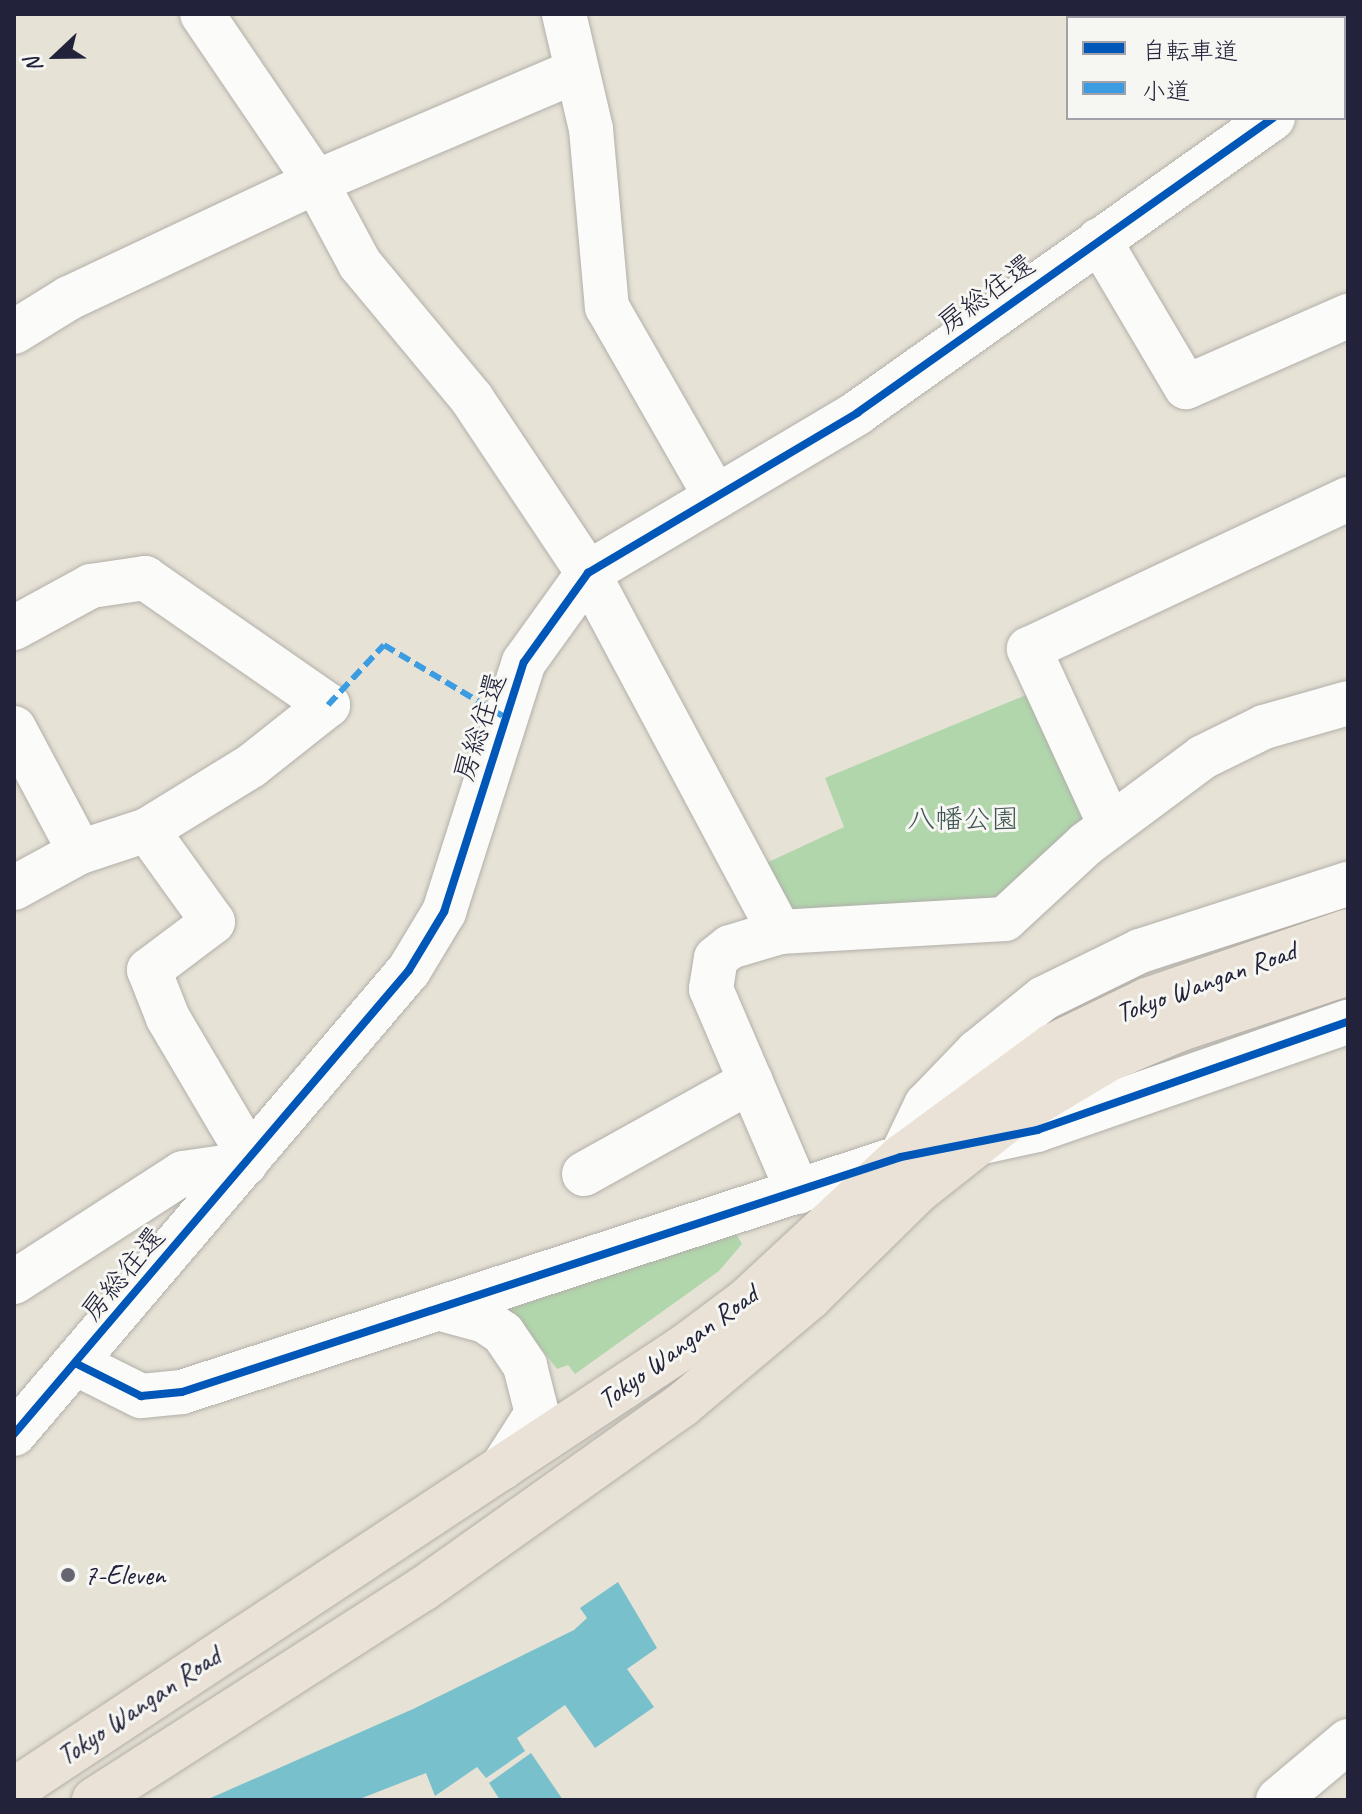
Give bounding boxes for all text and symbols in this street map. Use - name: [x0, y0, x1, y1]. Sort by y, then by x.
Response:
- north arrow: [16, 16, 96, 96]
- legend: [1066, 16, 1346, 120]
- text: 自転車道: [1142, 36, 1238, 66]
- text: N: [18, 53, 49, 77]
- text: 小道: [1142, 76, 1190, 106]
- street label: 房総往還: [931, 247, 1041, 341]
- street label: 房総往還: [447, 669, 513, 785]
- park label: 八幡公園: [907, 802, 1019, 836]
- street label: Tokyo Wangan Road: [1111, 934, 1301, 1030]
- street label: 房総往還: [74, 1220, 172, 1328]
- street label: Tokyo Wangan Road: [592, 1278, 764, 1416]
- place label: 7-Eleven: [84, 1558, 165, 1592]
- marker: 7-Eleven: [59, 1566, 77, 1584]
- street label: Tokyo Wangan Road: [51, 1639, 227, 1773]

